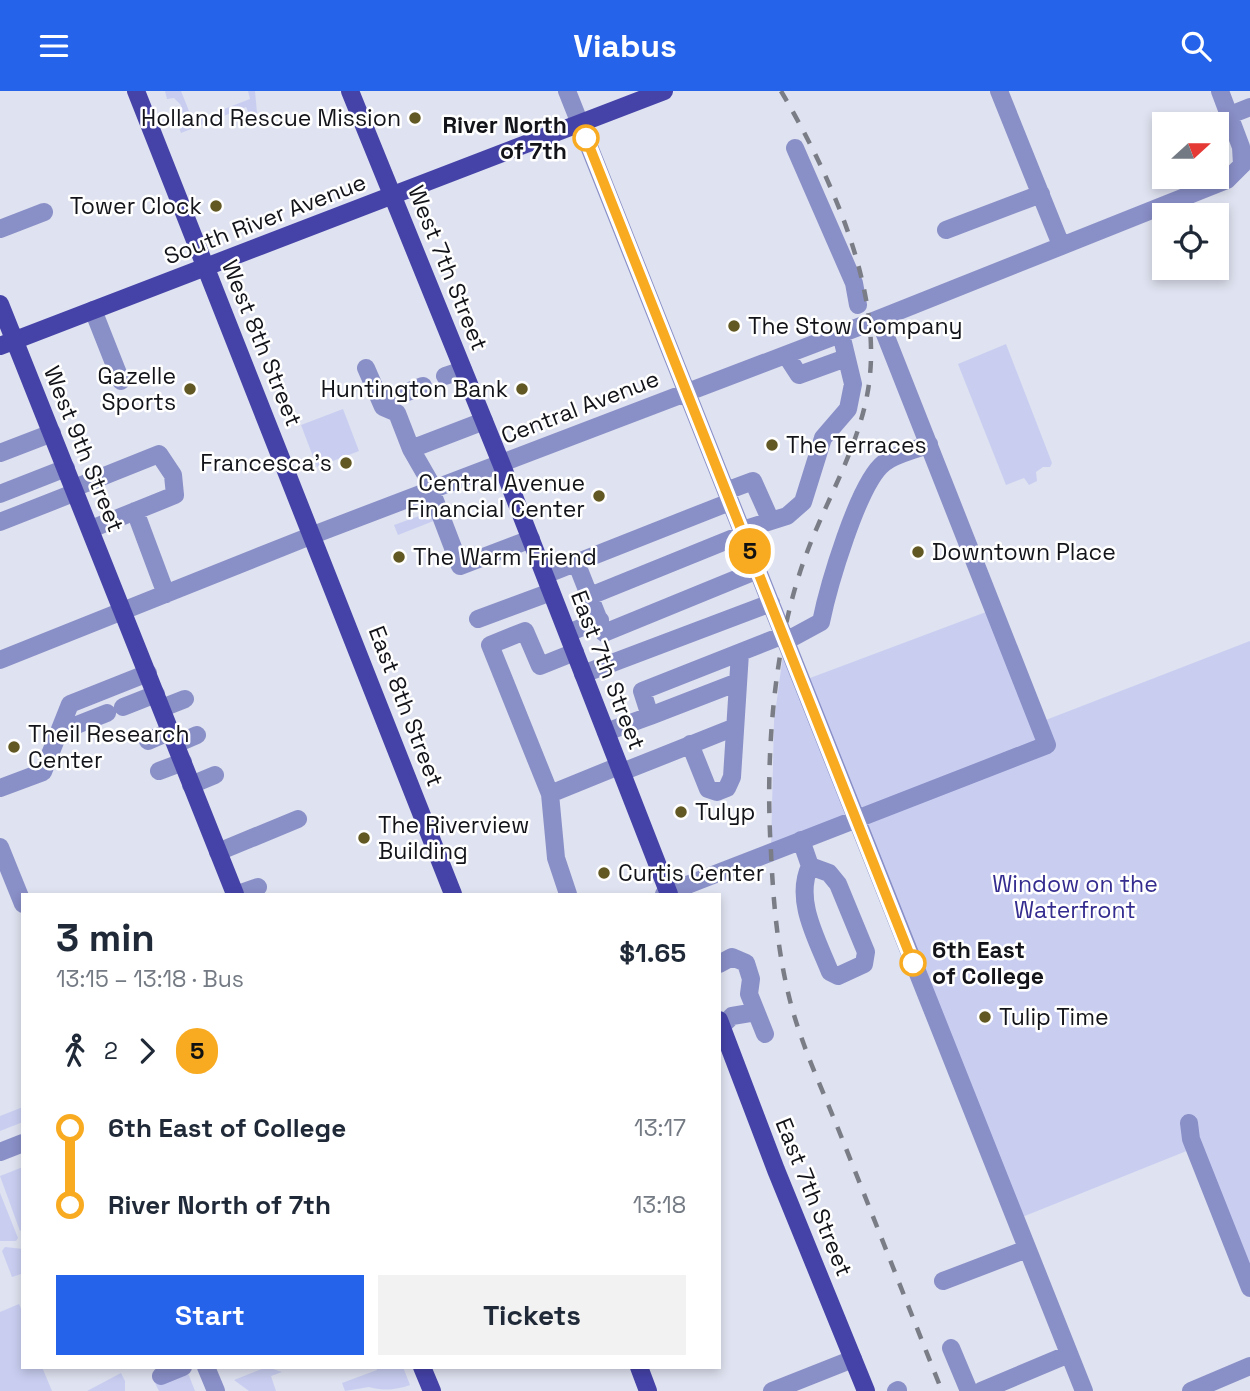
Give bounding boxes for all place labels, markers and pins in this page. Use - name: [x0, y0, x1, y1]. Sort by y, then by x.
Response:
- place label: Holland Rescue Mission: [141, 103, 401, 133]
- marker: Holland Rescue Mission: [407, 110, 423, 126]
- place label: River North of 7th: [443, 110, 567, 166]
- marker: River North of 7th: [573, 125, 599, 151]
- place label: Tower Clock: [70, 191, 202, 221]
- marker: Tower Clock: [208, 198, 224, 214]
- place label: The Stow Company: [748, 311, 963, 341]
- marker: The Stow Company: [726, 318, 742, 334]
- place label: Gazelle Sports: [98, 361, 176, 417]
- place label: Huntington Bank: [321, 374, 508, 404]
- marker: Gazelle Sports: [182, 381, 198, 397]
- marker: Huntington Bank: [514, 381, 530, 397]
- place label: The Terraces: [786, 430, 927, 460]
- marker: The Terraces: [764, 437, 780, 453]
- place label: Francesca's: [200, 448, 332, 478]
- marker: Francesca's: [338, 455, 354, 471]
- place label: Central Avenue Financial Center: [407, 468, 585, 524]
- marker: Central Avenue Financial Center: [591, 488, 607, 504]
- place label: Downtown Place: [932, 537, 1116, 567]
- place label: The Warm Friend: [413, 542, 597, 572]
- marker: Downtown Place: [910, 544, 926, 560]
- marker: The Warm Friend: [391, 549, 407, 565]
- place label: Theil Research Center: [28, 719, 190, 775]
- marker: Theil Research Center: [6, 739, 22, 755]
- place label: Tulyp: [695, 797, 755, 827]
- marker: Tulyp: [673, 804, 689, 820]
- place label: The Riverview Building: [378, 810, 529, 866]
- marker: The Riverview Building: [356, 830, 372, 846]
- place label: Curtis Center: [618, 858, 764, 888]
- marker: Curtis Center: [596, 865, 612, 881]
- place label: 6th East of College: [932, 935, 1044, 991]
- marker: 6th East of College: [900, 950, 926, 976]
- place label: Tulip Time: [999, 1002, 1109, 1032]
- marker: Tulip Time: [977, 1009, 993, 1025]

